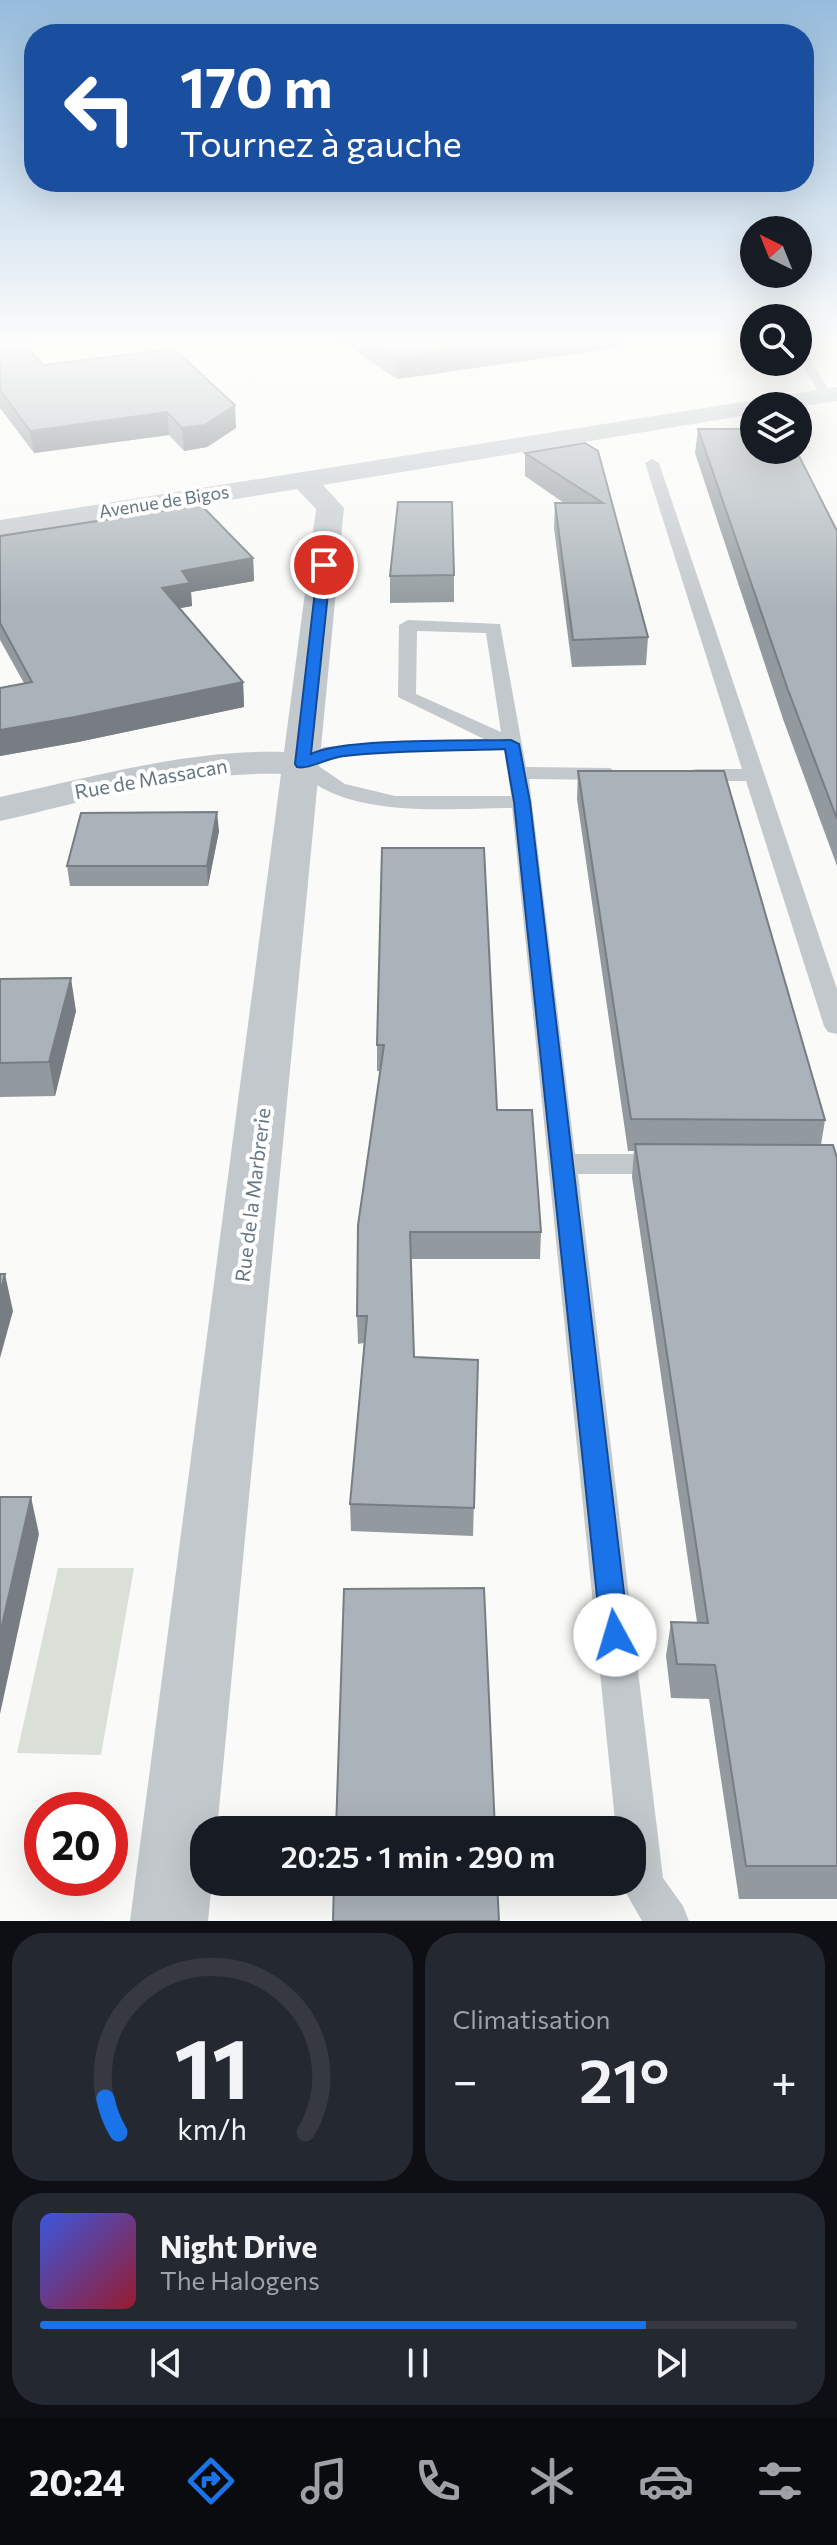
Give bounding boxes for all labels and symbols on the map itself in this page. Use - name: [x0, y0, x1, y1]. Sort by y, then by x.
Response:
- north arrow: [740, 216, 812, 288]
- street label: Avenue de Bigos: [97, 480, 230, 522]
- pin: [290, 531, 358, 599]
- street label: Rue de Massacan: [73, 753, 229, 803]
- street label: Rue de la Marbrerie: [229, 1106, 275, 1283]
- position arrow: [573, 1593, 657, 1677]
- speed limit sign: 20: [24, 1792, 128, 1896]

